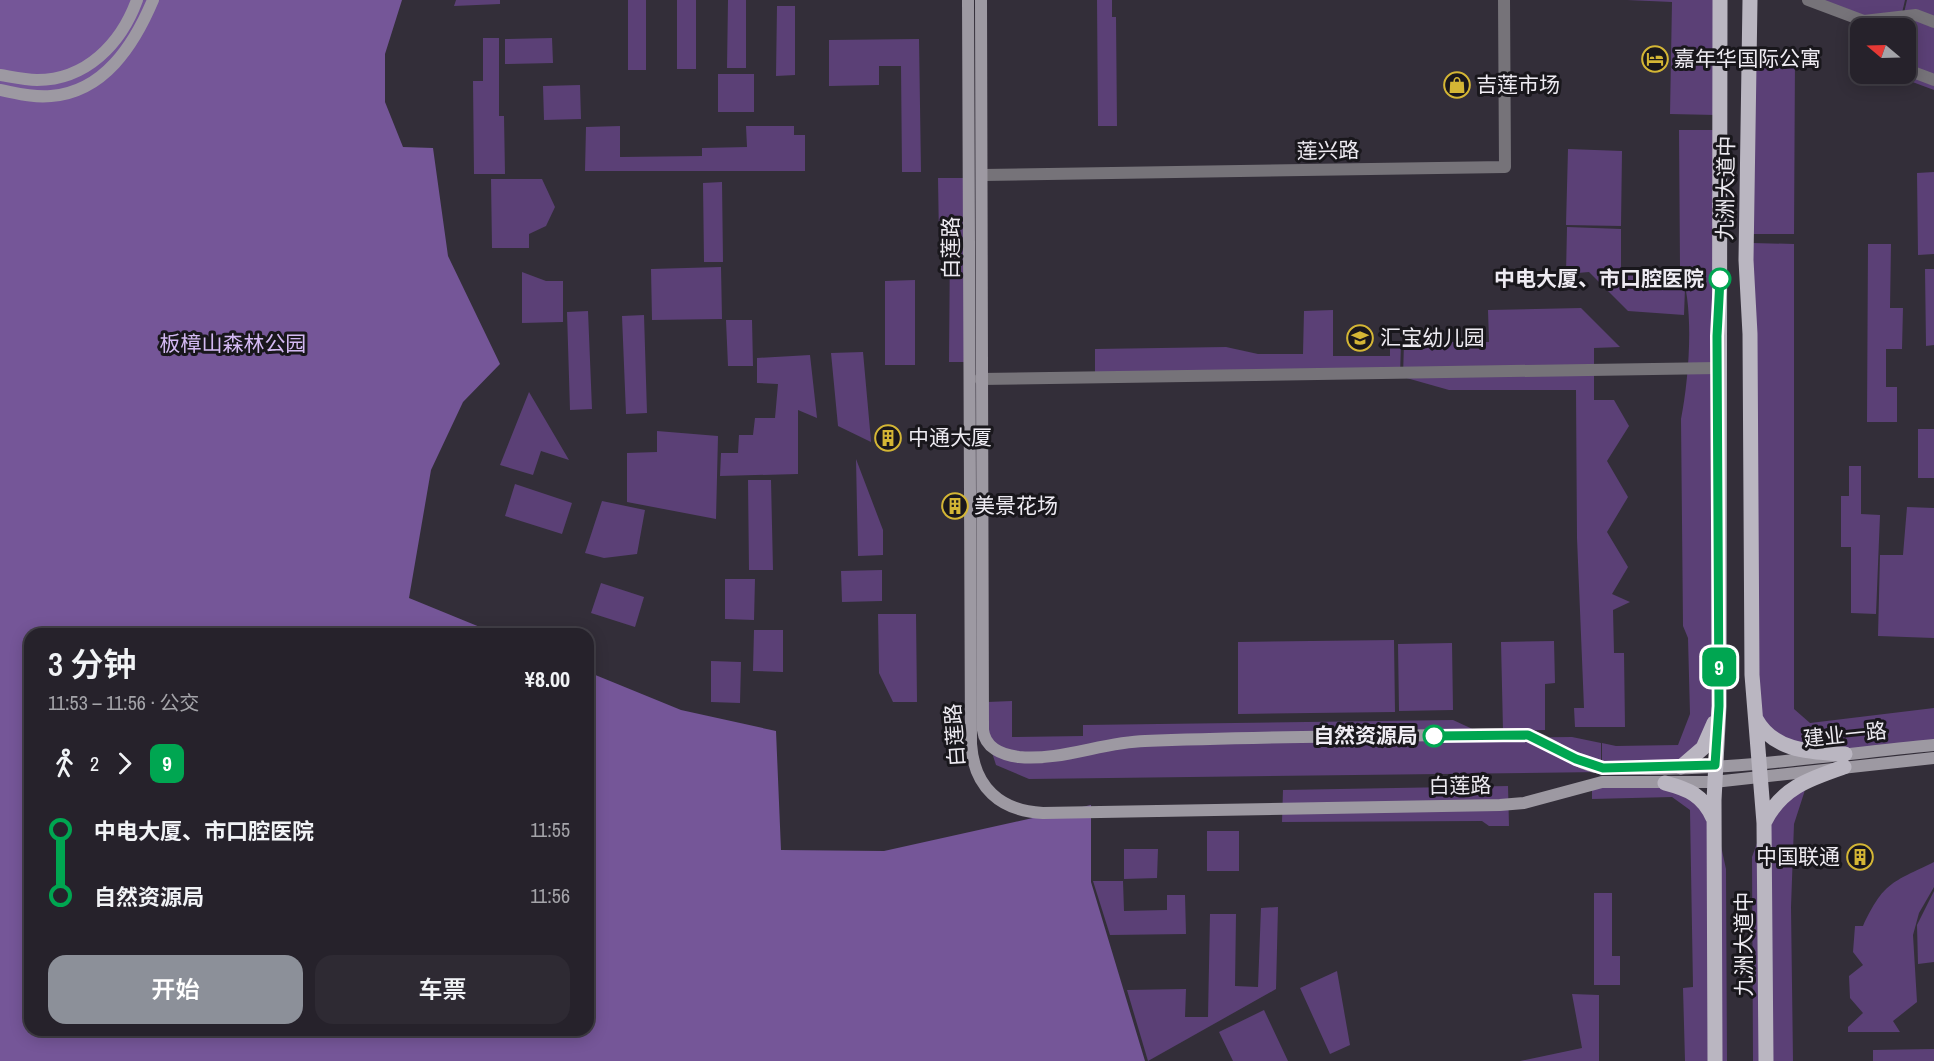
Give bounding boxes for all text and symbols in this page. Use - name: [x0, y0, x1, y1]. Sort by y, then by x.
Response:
- north arrow: [1850, 18, 1916, 84]
- map controls: [1850, 18, 1916, 84]
- hotel icon: 嘉年华国际公寓: [1640, 44, 1670, 74]
- place label: 嘉年华国际公寓: [1674, 44, 1821, 73]
- shop icon: 吉莲市场: [1442, 70, 1472, 100]
- place label: 吉莲市场: [1476, 70, 1560, 99]
- street label: 莲兴路: [1296, 135, 1360, 166]
- street label: 九洲大道中: [1710, 135, 1741, 241]
- street label: 白莲路: [936, 217, 965, 280]
- place label: 中电大厦、市口腔医院: [1494, 264, 1704, 293]
- marker: 中电大厦、市口腔医院: [1709, 268, 1731, 290]
- school or university icon: 汇宝幼儿园: [1345, 323, 1375, 353]
- place label: 汇宝幼儿园: [1380, 323, 1485, 352]
- park label: 板樟山森林公园: [160, 329, 307, 358]
- building icon: 中通大厦: [873, 423, 903, 453]
- place label: 中通大厦: [908, 423, 992, 452]
- building icon: 美景花场: [940, 491, 970, 521]
- place label: 美景花场: [974, 491, 1058, 520]
- text: 3 分钟: [48, 642, 137, 686]
- line badge: 9: [1700, 648, 1738, 686]
- text: 9: [1714, 653, 1724, 682]
- text: ¥8.00: [525, 664, 570, 694]
- text: 11:53 – 11:56 · 公交: [48, 689, 200, 716]
- street label: 白莲路: [938, 703, 971, 767]
- street label: 建业一路: [1802, 716, 1888, 753]
- place label: 自然资源局: [1313, 721, 1418, 750]
- marker: 自然资源局: [1423, 725, 1445, 747]
- icon: walk: [48, 747, 81, 780]
- icon: forward: [108, 747, 141, 780]
- text: 9: [162, 749, 172, 778]
- text: 2: [90, 750, 99, 777]
- street label: 白莲路: [1428, 770, 1492, 801]
- text: 中电大厦、市口腔医院: [94, 816, 314, 846]
- text: 11:55: [530, 816, 570, 843]
- place label: 中国联通: [1756, 842, 1840, 871]
- building icon: 中国联通: [1845, 842, 1875, 872]
- text: 自然资源局: [94, 882, 204, 912]
- text: 11:56: [530, 882, 570, 909]
- street label: 九洲大道中: [1729, 892, 1758, 997]
- button: 开始: [48, 955, 303, 1024]
- button: 车票: [315, 955, 570, 1024]

